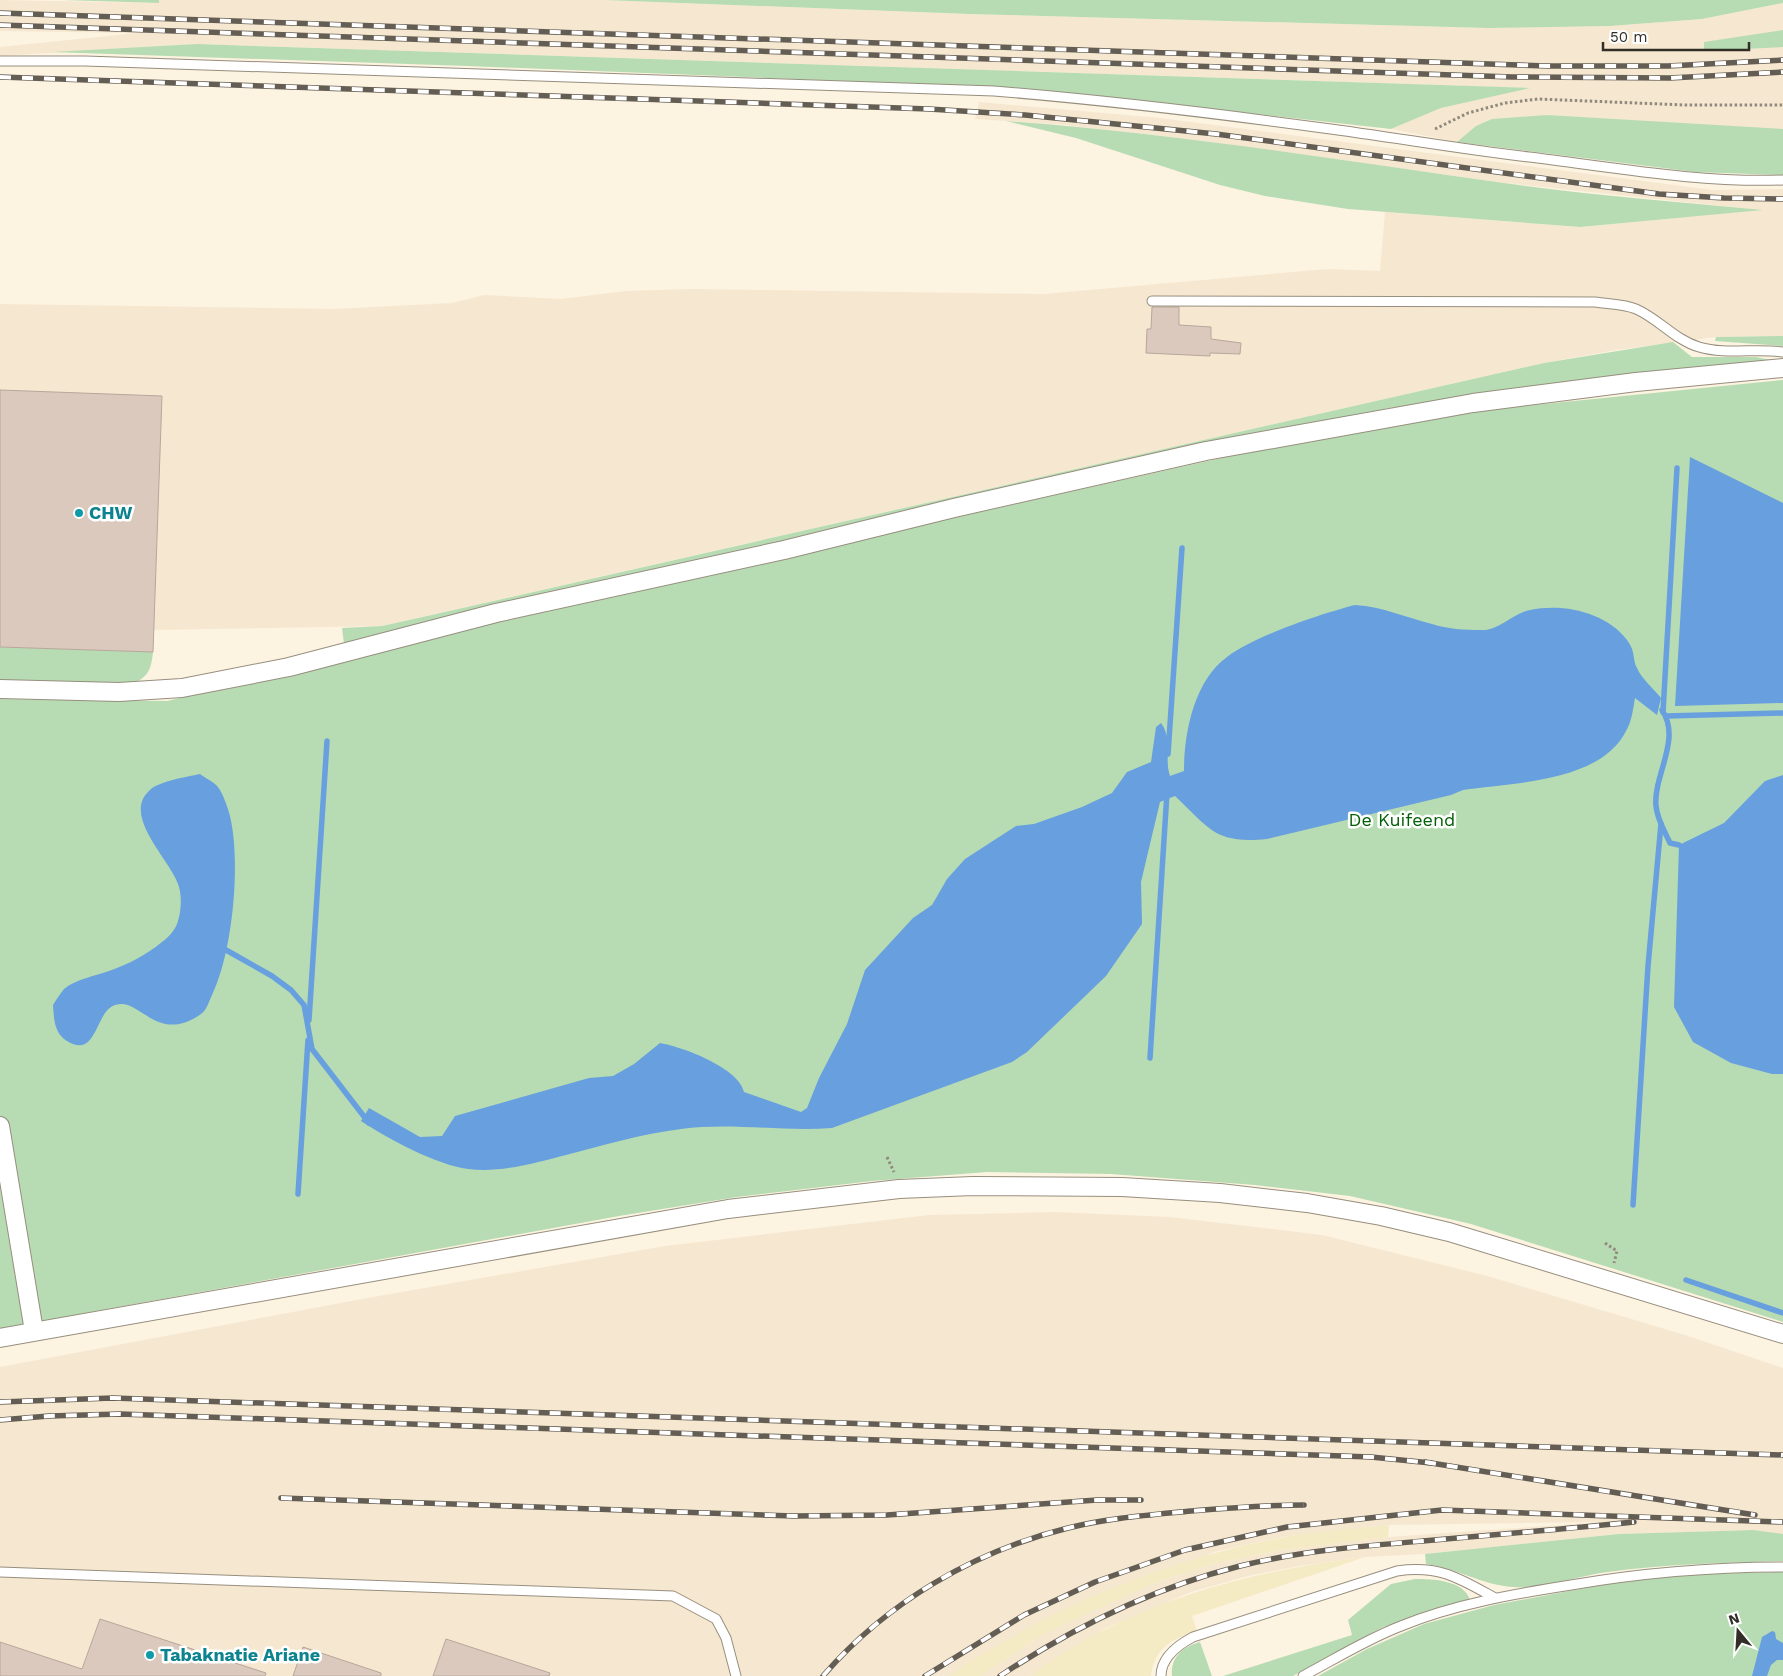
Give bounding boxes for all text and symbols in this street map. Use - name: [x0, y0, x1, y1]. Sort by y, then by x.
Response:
- scale bar: [1603, 20, 1749, 52]
- text: 50 m: [1610, 28, 1647, 46]
- place label: CHW: [89, 502, 133, 523]
- marker: CHW: [73, 507, 85, 519]
- park label: De Kuifeend: [1349, 809, 1455, 830]
- north arrow: [1713, 1606, 1763, 1656]
- text: N: [1727, 1609, 1741, 1628]
- place label: Tabaknatie Ariane: [160, 1644, 320, 1665]
- marker: Tabaknatie Ariane: [144, 1649, 156, 1661]

